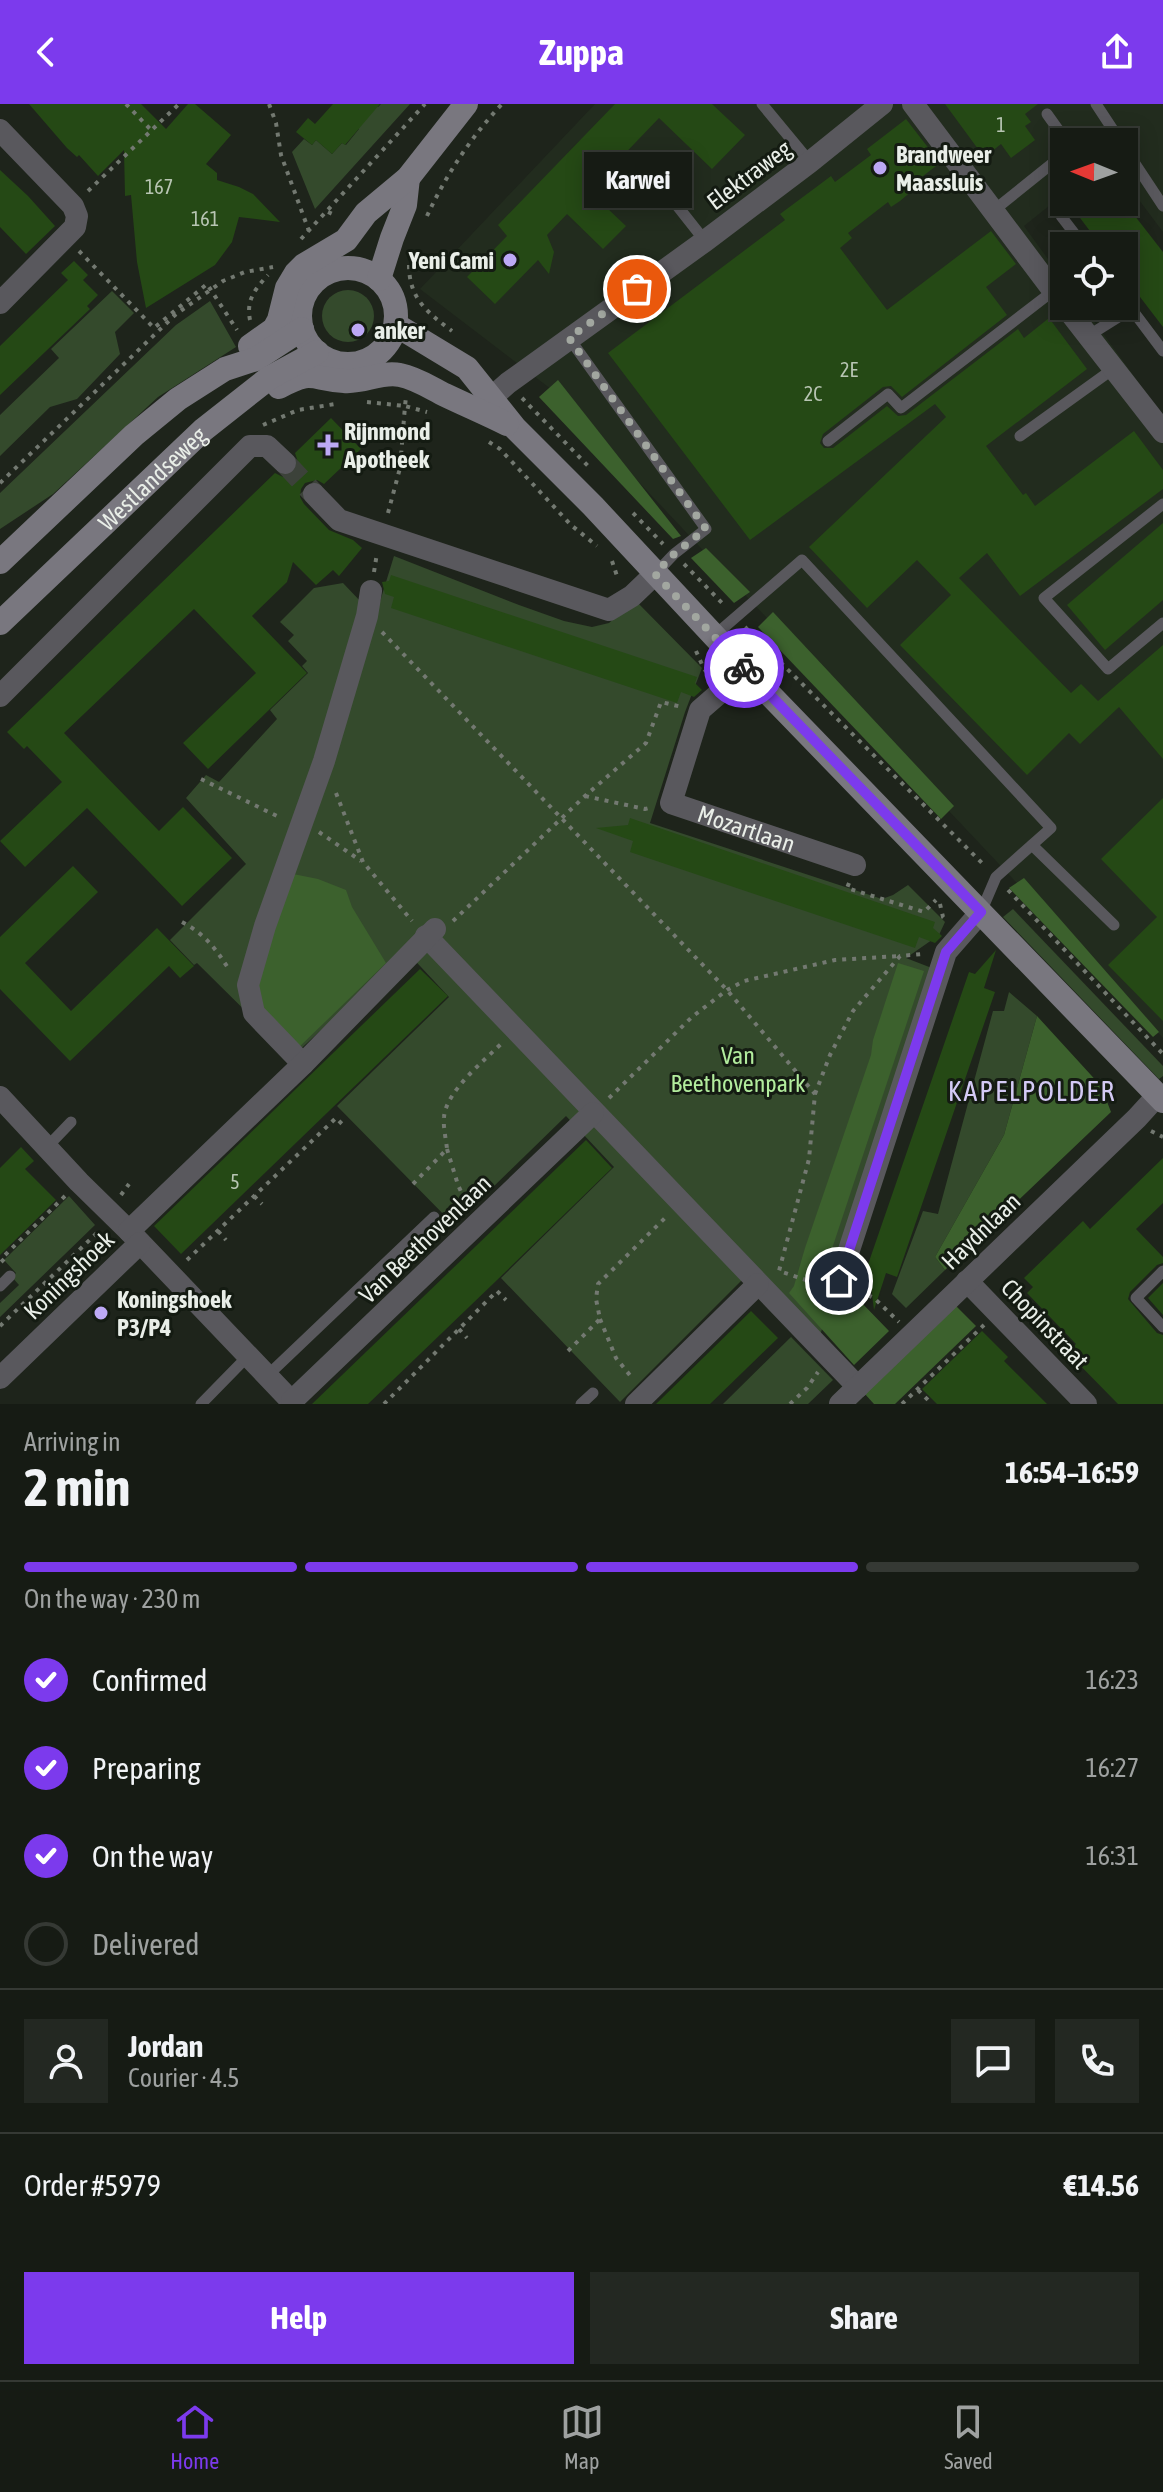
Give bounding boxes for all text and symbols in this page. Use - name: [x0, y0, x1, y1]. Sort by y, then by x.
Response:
- icon: back: [24, 30, 68, 74]
- icon: share: [1095, 30, 1139, 74]
- text: Zuppa: [539, 31, 624, 73]
- house number: 1: [996, 113, 1006, 136]
- north arrow: [1050, 128, 1138, 216]
- map controls: [1050, 128, 1138, 320]
- street label: Elektraweg: [702, 134, 797, 215]
- place label: Brandweer Maassluis: [896, 141, 992, 196]
- callout: Karwei: [583, 153, 691, 209]
- marker: Brandweer Maassluis: [871, 159, 889, 177]
- text: Karwei: [605, 165, 671, 195]
- house number: 167: [145, 175, 173, 198]
- house number: 161: [191, 207, 219, 230]
- button: locate: [1050, 232, 1138, 320]
- place label: Yeni Cami: [408, 247, 494, 274]
- marker: Yeni Cami: [501, 251, 519, 269]
- pin: [603, 255, 671, 323]
- icon: bag: [615, 267, 659, 311]
- place label: anker: [374, 317, 426, 344]
- marker: anker: [349, 321, 367, 339]
- house number: 2E: [840, 358, 858, 381]
- house number: 2C: [804, 382, 822, 405]
- place label: Rijnmond Apotheek: [343, 418, 430, 473]
- street label: Westlandseweg: [93, 420, 212, 536]
- marker: Rijnmond Apotheek: [319, 436, 337, 454]
- courier: [704, 628, 784, 708]
- icon: bike: [722, 646, 766, 690]
- street label: Mozartlaan: [694, 799, 799, 857]
- park label: Van Beethovenpark: [671, 1042, 806, 1097]
- district label: KAPELPOLDER: [948, 1075, 1116, 1107]
- street label: Van Beethovenlaan: [354, 1169, 496, 1309]
- house number: 5: [230, 1170, 240, 1193]
- street label: Haydnlaan: [936, 1187, 1026, 1275]
- street label: Koningshoek: [18, 1225, 120, 1324]
- pin: [805, 1247, 873, 1315]
- icon: home: [817, 1259, 861, 1303]
- street label: Chopinstraat: [996, 1274, 1094, 1374]
- place label: Koningshoek P3/P4: [117, 1286, 232, 1341]
- marker: Koningshoek P3/P4: [92, 1304, 110, 1322]
- text: Arriving in: [24, 1427, 121, 1457]
- text: 16:54–16:59: [1005, 1455, 1139, 1489]
- text: 2 min: [24, 1457, 130, 1517]
- text: On the way · 230 m: [24, 1584, 201, 1614]
- icon: check: [24, 1658, 68, 1702]
- text: Confirmed: [92, 1663, 207, 1697]
- text: 16:23: [1085, 1665, 1139, 1695]
- icon: check: [24, 1746, 68, 1790]
- text: Preparing: [92, 1751, 201, 1785]
- text: 16:27: [1085, 1753, 1139, 1783]
- icon: check: [24, 1834, 68, 1878]
- text: On the way: [92, 1839, 213, 1873]
- text: 16:31: [1085, 1841, 1139, 1871]
- text: Delivered: [92, 1927, 200, 1961]
- button: person: [24, 2019, 108, 2103]
- button: chat: [951, 2019, 1035, 2103]
- button: phone: [1055, 2019, 1139, 2103]
- text: Jordan: [128, 2029, 203, 2063]
- text: Courier · 4.5: [128, 2063, 239, 2093]
- text: Order #5979: [24, 2168, 161, 2202]
- text: €14.56: [1064, 2168, 1139, 2202]
- button: Help: [24, 2272, 574, 2364]
- button: Share: [590, 2272, 1139, 2364]
- tab: Home: [170, 2400, 219, 2474]
- tab: Map: [560, 2400, 604, 2474]
- tab: Saved: [944, 2400, 993, 2474]

